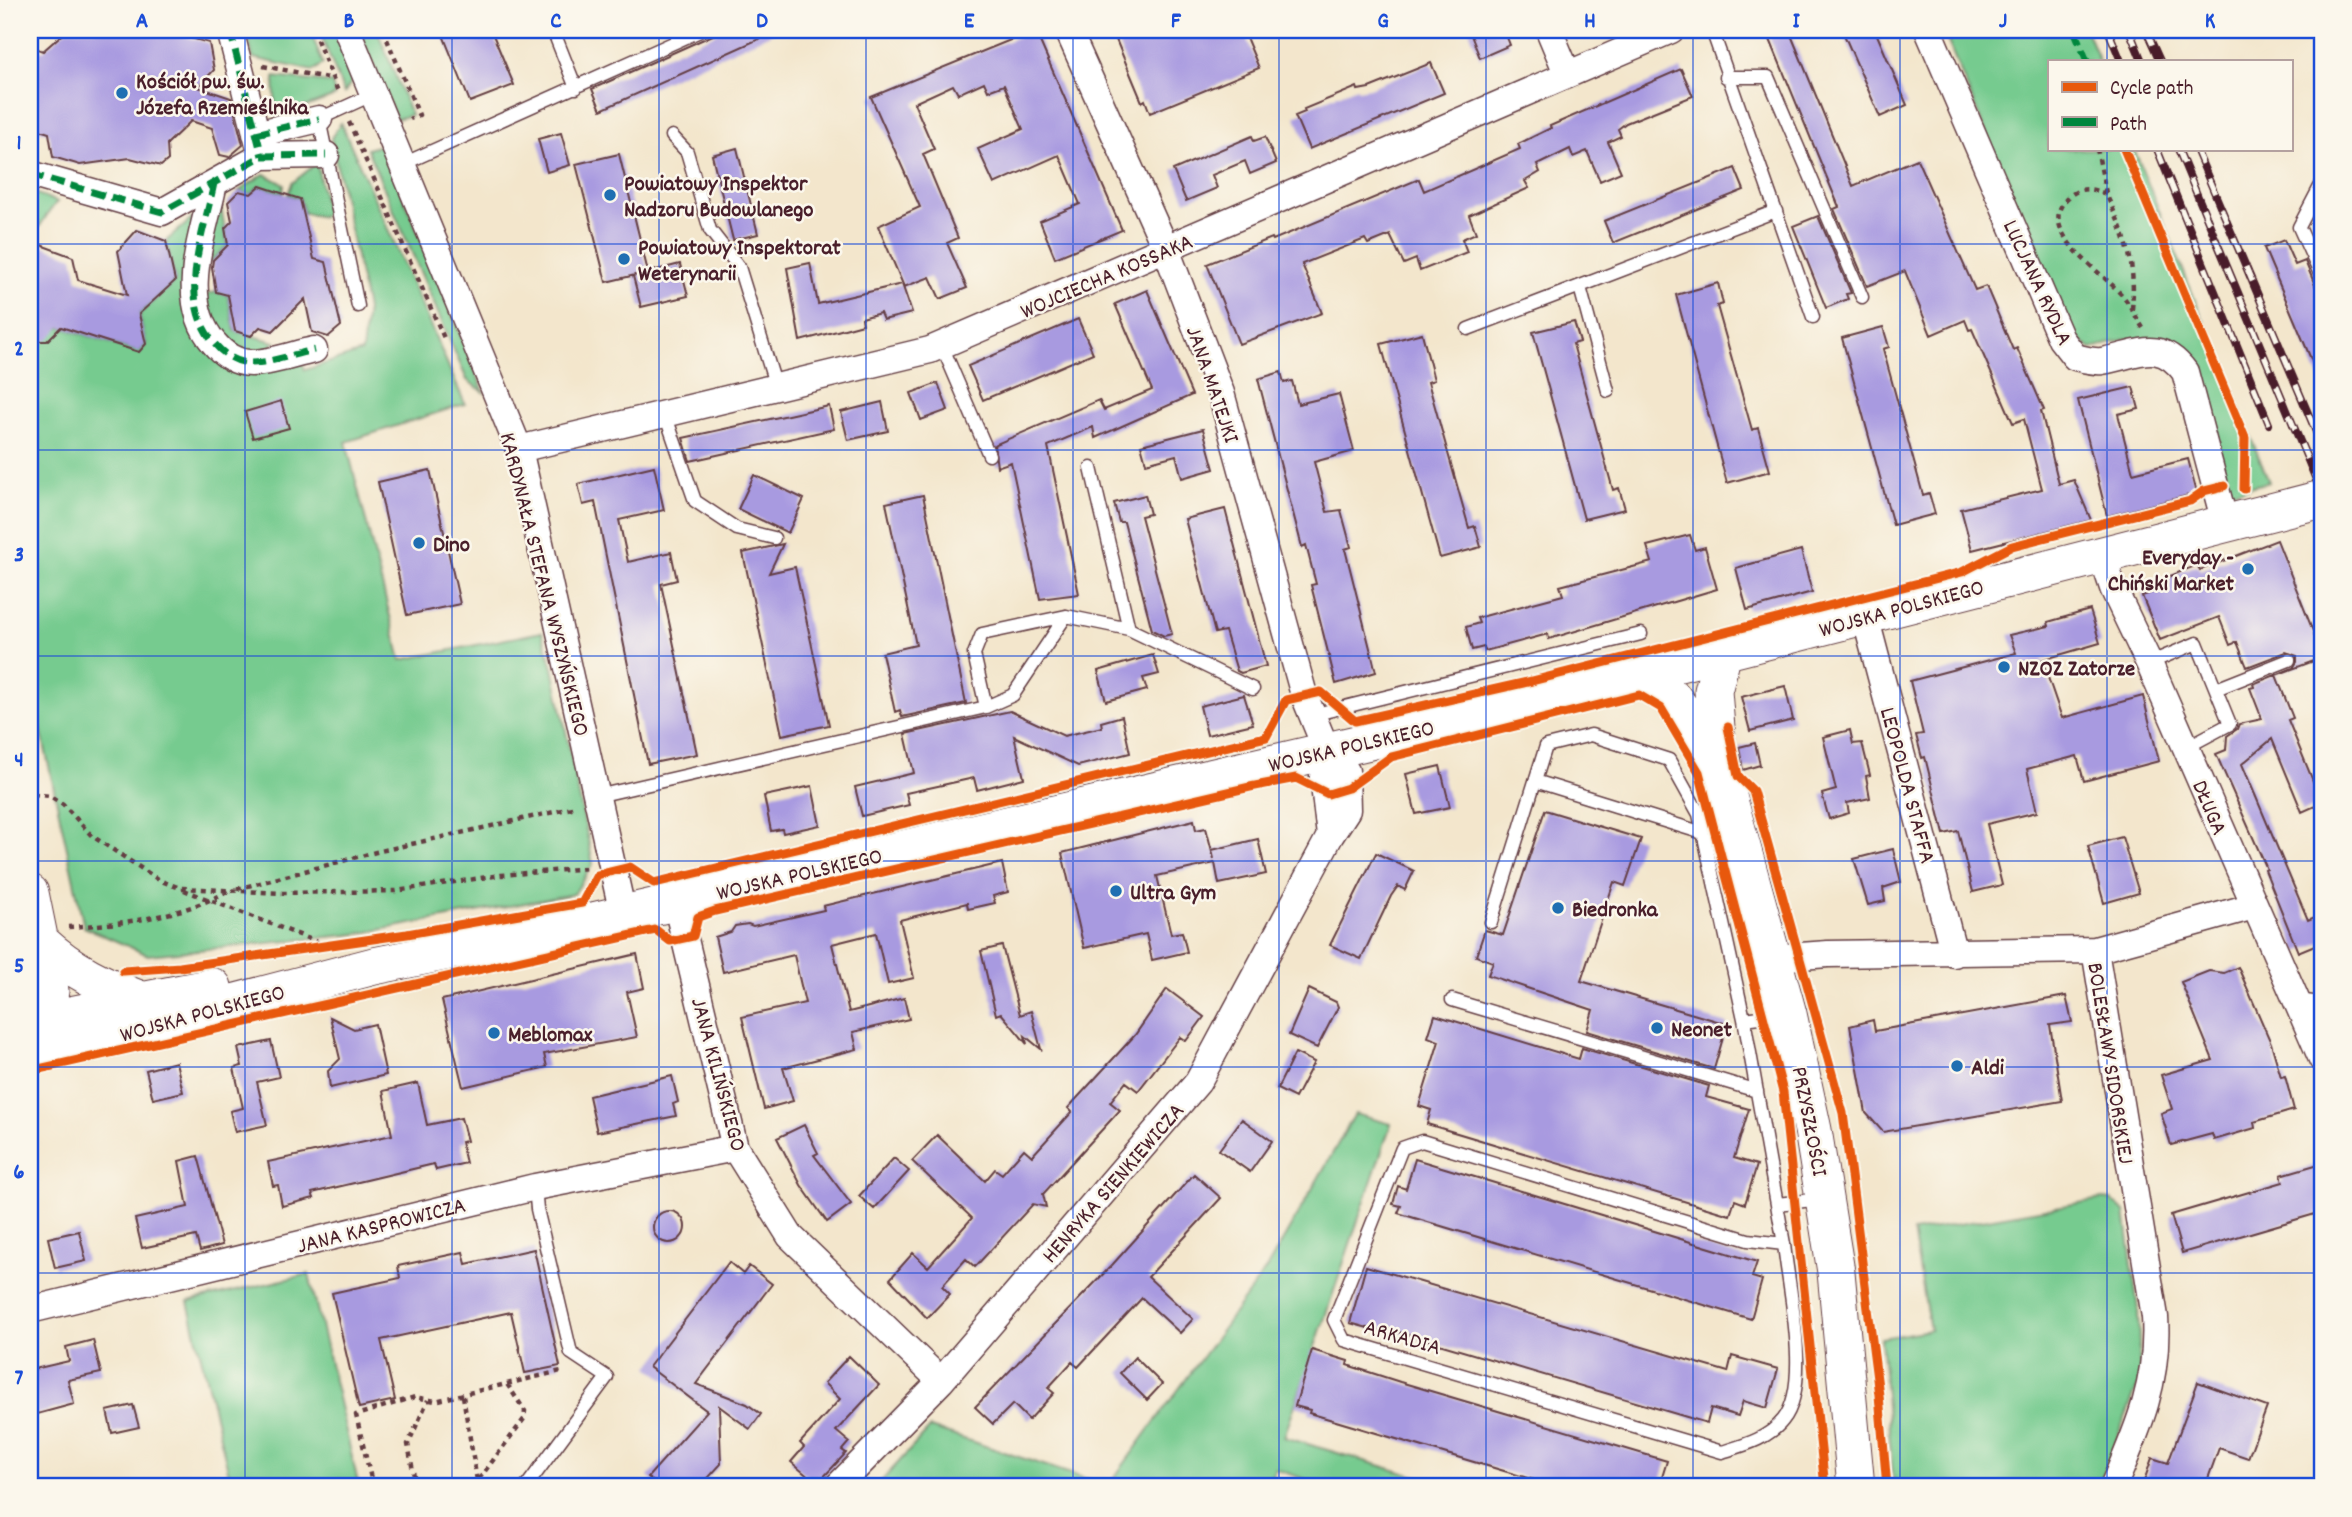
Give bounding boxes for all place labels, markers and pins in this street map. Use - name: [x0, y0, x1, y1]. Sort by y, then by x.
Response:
- place label: Kościół pw. św. Józefa Rzemieślnika: [136, 67, 309, 126]
- marker: Kościół pw. św. Józefa Rzemieślnika: [114, 85, 130, 101]
- place label: Powiatowy Inspektor Nadzoru Budowlanego: [624, 169, 814, 228]
- marker: Powiatowy Inspektor Nadzoru Budowlanego: [602, 187, 618, 203]
- place label: Powiatowy Inspektorat Weterynarii: [638, 233, 841, 292]
- marker: Powiatowy Inspektorat Weterynarii: [616, 251, 632, 267]
- place label: Dino: [433, 530, 470, 563]
- marker: Dino: [411, 535, 427, 551]
- place label: Everyday - Chiński Market: [2108, 543, 2235, 602]
- marker: Everyday - Chiński Market: [2240, 561, 2256, 577]
- place label: NZOZ Zatorze: [2018, 654, 2135, 687]
- marker: NZOZ Zatorze: [1996, 659, 2012, 675]
- place label: Ultra Gym: [1130, 878, 1217, 911]
- marker: Ultra Gym: [1108, 883, 1124, 899]
- place label: Biedronka: [1572, 895, 1659, 928]
- marker: Biedronka: [1550, 900, 1566, 916]
- place label: Neonet: [1671, 1015, 1732, 1048]
- place label: Meblomax: [508, 1020, 593, 1053]
- marker: Neonet: [1649, 1020, 1665, 1036]
- marker: Meblomax: [486, 1025, 502, 1041]
- place label: Aldi: [1971, 1053, 2005, 1086]
- marker: Aldi: [1949, 1058, 1965, 1074]

